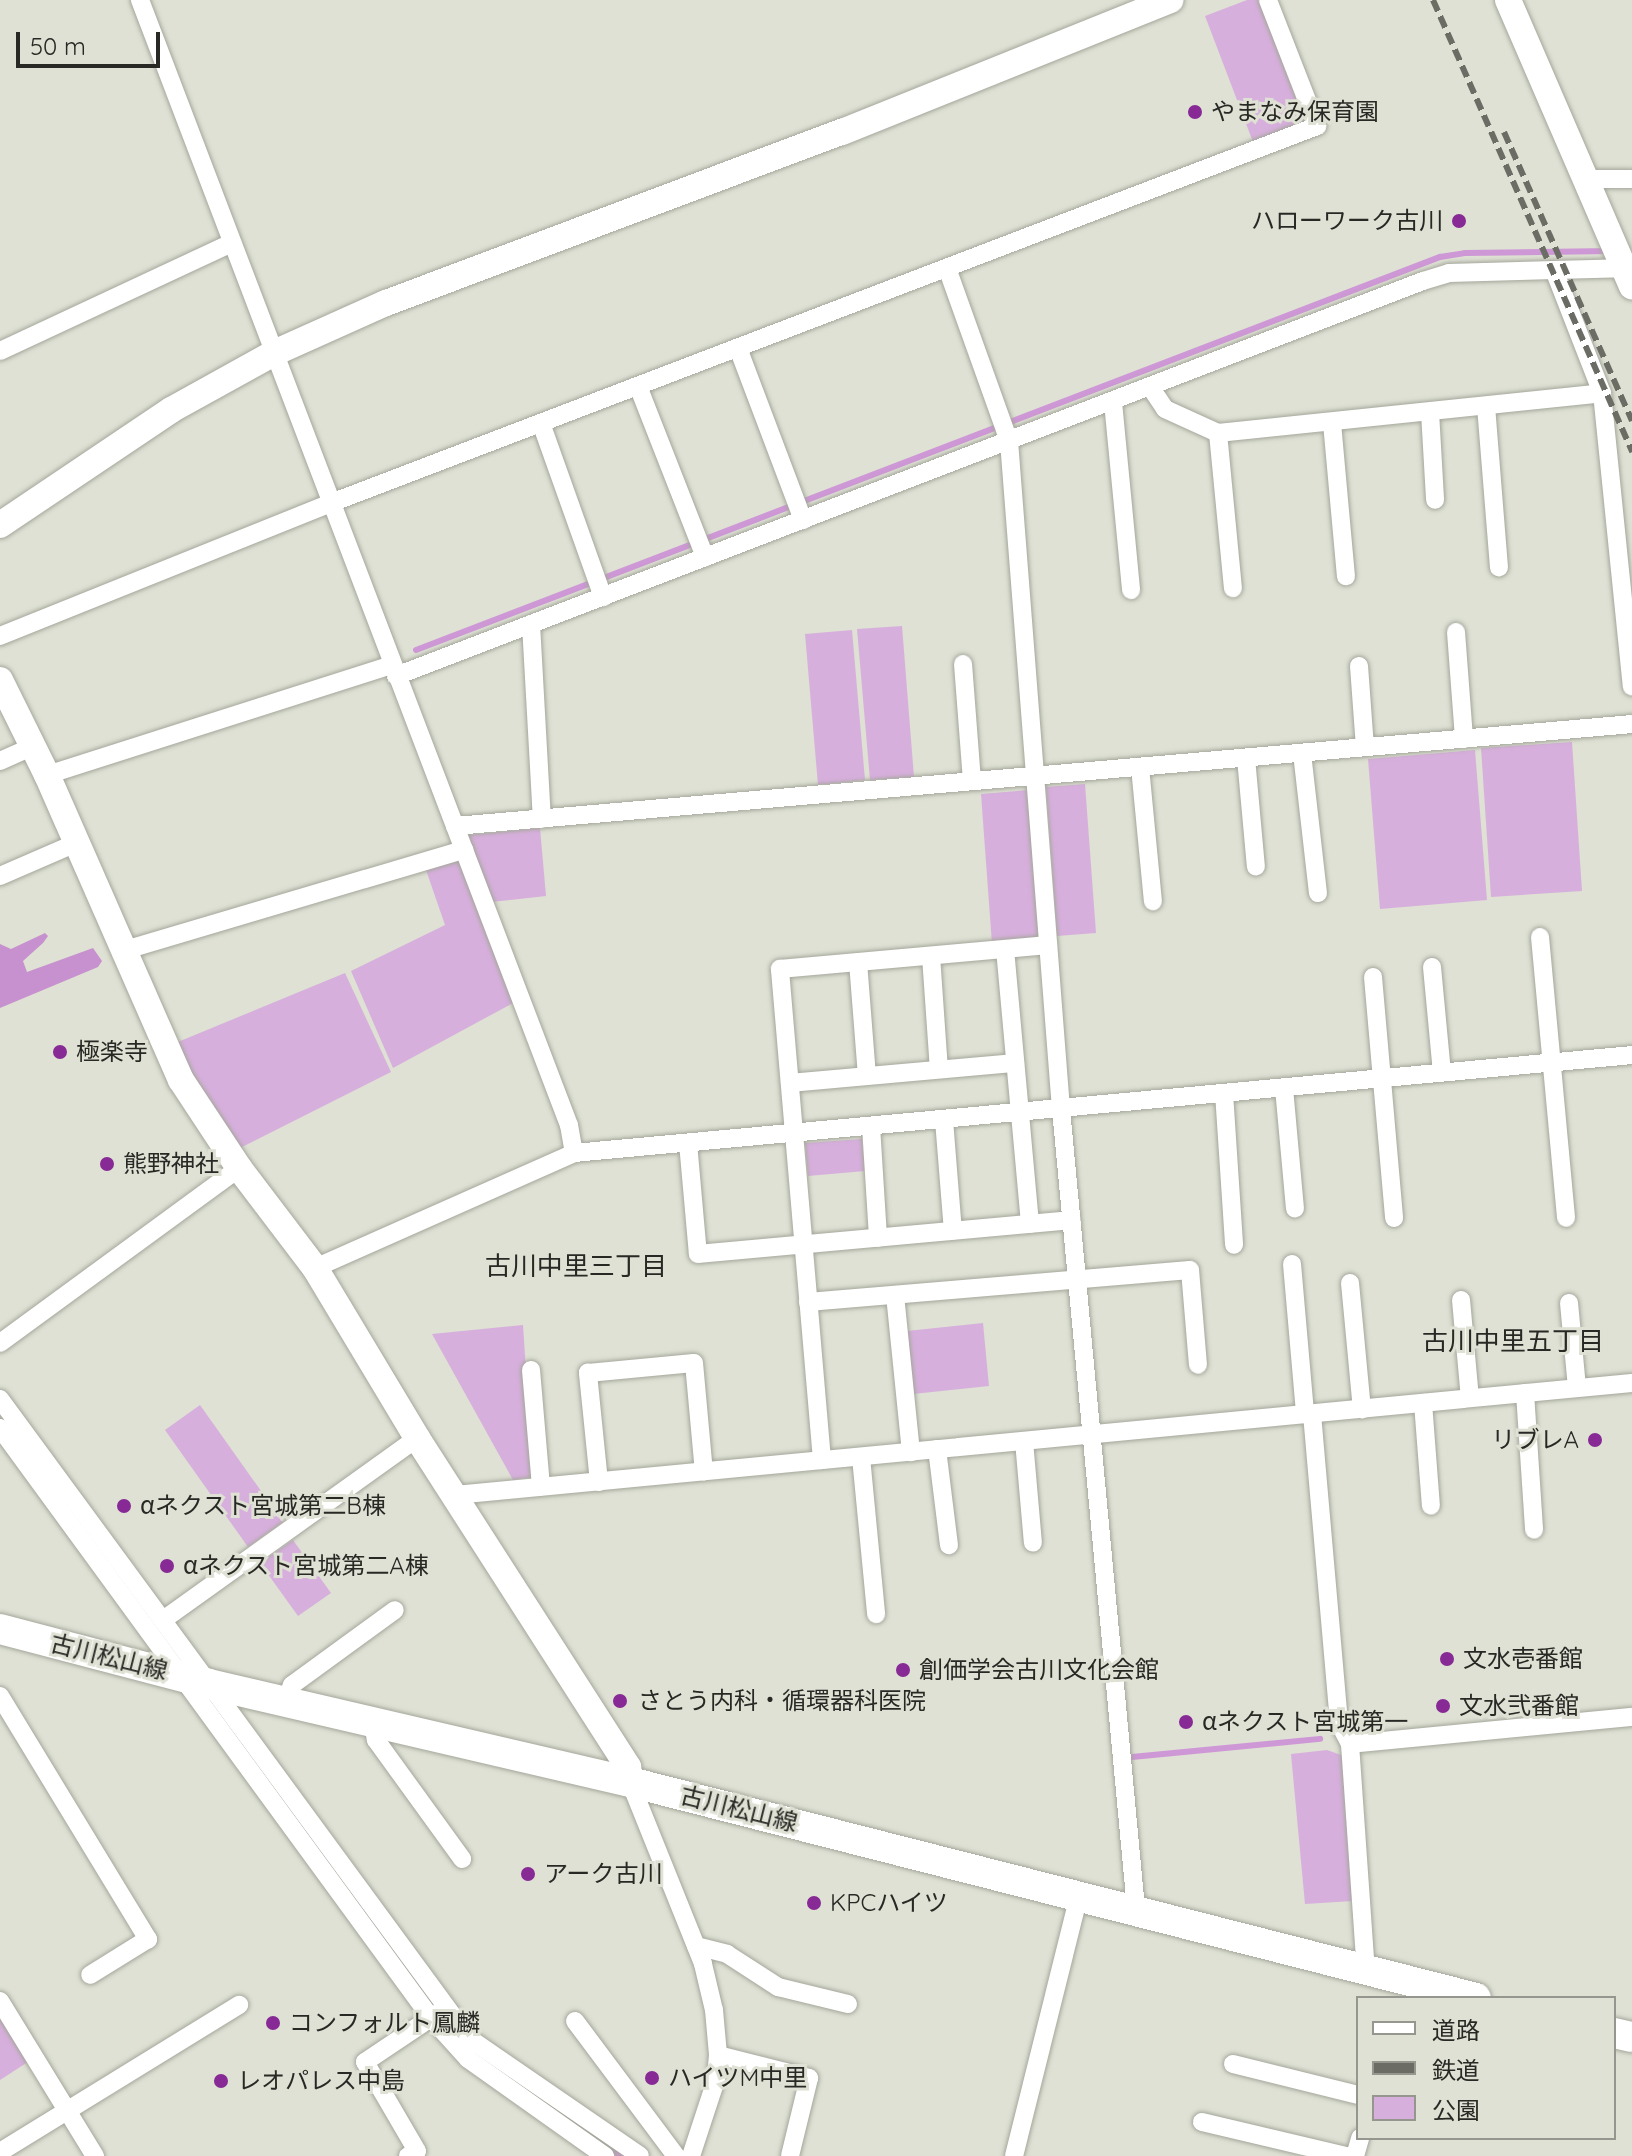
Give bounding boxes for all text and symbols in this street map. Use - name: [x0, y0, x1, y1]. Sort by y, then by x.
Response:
- scale bar: [20, 16, 164, 66]
- text: 50 m: [30, 31, 86, 61]
- place label: やまなみ保育園: [1211, 98, 1379, 126]
- marker: やまなみ保育園: [1186, 103, 1204, 121]
- place label: ハローワーク古川: [1251, 207, 1443, 235]
- marker: ハローワーク古川: [1450, 212, 1468, 230]
- place label: 極楽寺: [76, 1038, 148, 1066]
- marker: 極楽寺: [51, 1043, 69, 1061]
- place label: 熊野神社: [123, 1150, 219, 1178]
- marker: 熊野神社: [98, 1155, 116, 1173]
- district label: 古川中里三丁目: [485, 1250, 667, 1282]
- district label: 古川中里五丁目: [1422, 1325, 1604, 1357]
- place label: リブレA: [1491, 1426, 1579, 1454]
- marker: リブレA: [1586, 1431, 1604, 1449]
- place label: αネクスト宮城第二B棟: [140, 1492, 387, 1520]
- marker: αネクスト宮城第二B棟: [115, 1497, 133, 1515]
- place label: αネクスト宮城第二A棟: [183, 1552, 430, 1580]
- marker: αネクスト宮城第二A棟: [158, 1557, 176, 1575]
- street label: 古川松山線: [47, 1629, 171, 1685]
- place label: 文水壱番館: [1463, 1645, 1583, 1673]
- marker: 文水壱番館: [1438, 1650, 1456, 1668]
- place label: 創価学会古川文化会館: [919, 1656, 1159, 1684]
- marker: 創価学会古川文化会館: [894, 1661, 912, 1679]
- place label: さとう内科・循環器科医院: [638, 1687, 926, 1715]
- marker: さとう内科・循環器科医院: [609, 1690, 631, 1712]
- place label: 文水弐番館: [1459, 1692, 1579, 1720]
- marker: 文水弐番館: [1434, 1697, 1452, 1715]
- place label: αネクスト宮城第一: [1202, 1708, 1409, 1736]
- marker: αネクスト宮城第一: [1177, 1713, 1195, 1731]
- street label: 古川松山線: [677, 1781, 801, 1837]
- place label: アーク古川: [544, 1860, 663, 1888]
- marker: アーク古川: [519, 1865, 537, 1883]
- place label: KPCハイツ: [830, 1889, 948, 1917]
- marker: KPCハイツ: [805, 1894, 823, 1912]
- legend: [1356, 1996, 1616, 2140]
- place label: コンフォルト鳳麟: [289, 2009, 481, 2037]
- marker: コンフォルト鳳麟: [264, 2014, 282, 2032]
- text: 道路: [1432, 2015, 1480, 2045]
- text: 鉄道: [1432, 2055, 1480, 2085]
- place label: ハイツM中里: [668, 2064, 808, 2092]
- place label: レオパレス中島: [237, 2067, 405, 2095]
- marker: ハイツM中里: [643, 2069, 661, 2087]
- marker: レオパレス中島: [212, 2072, 230, 2090]
- text: 公園: [1432, 2095, 1480, 2125]

